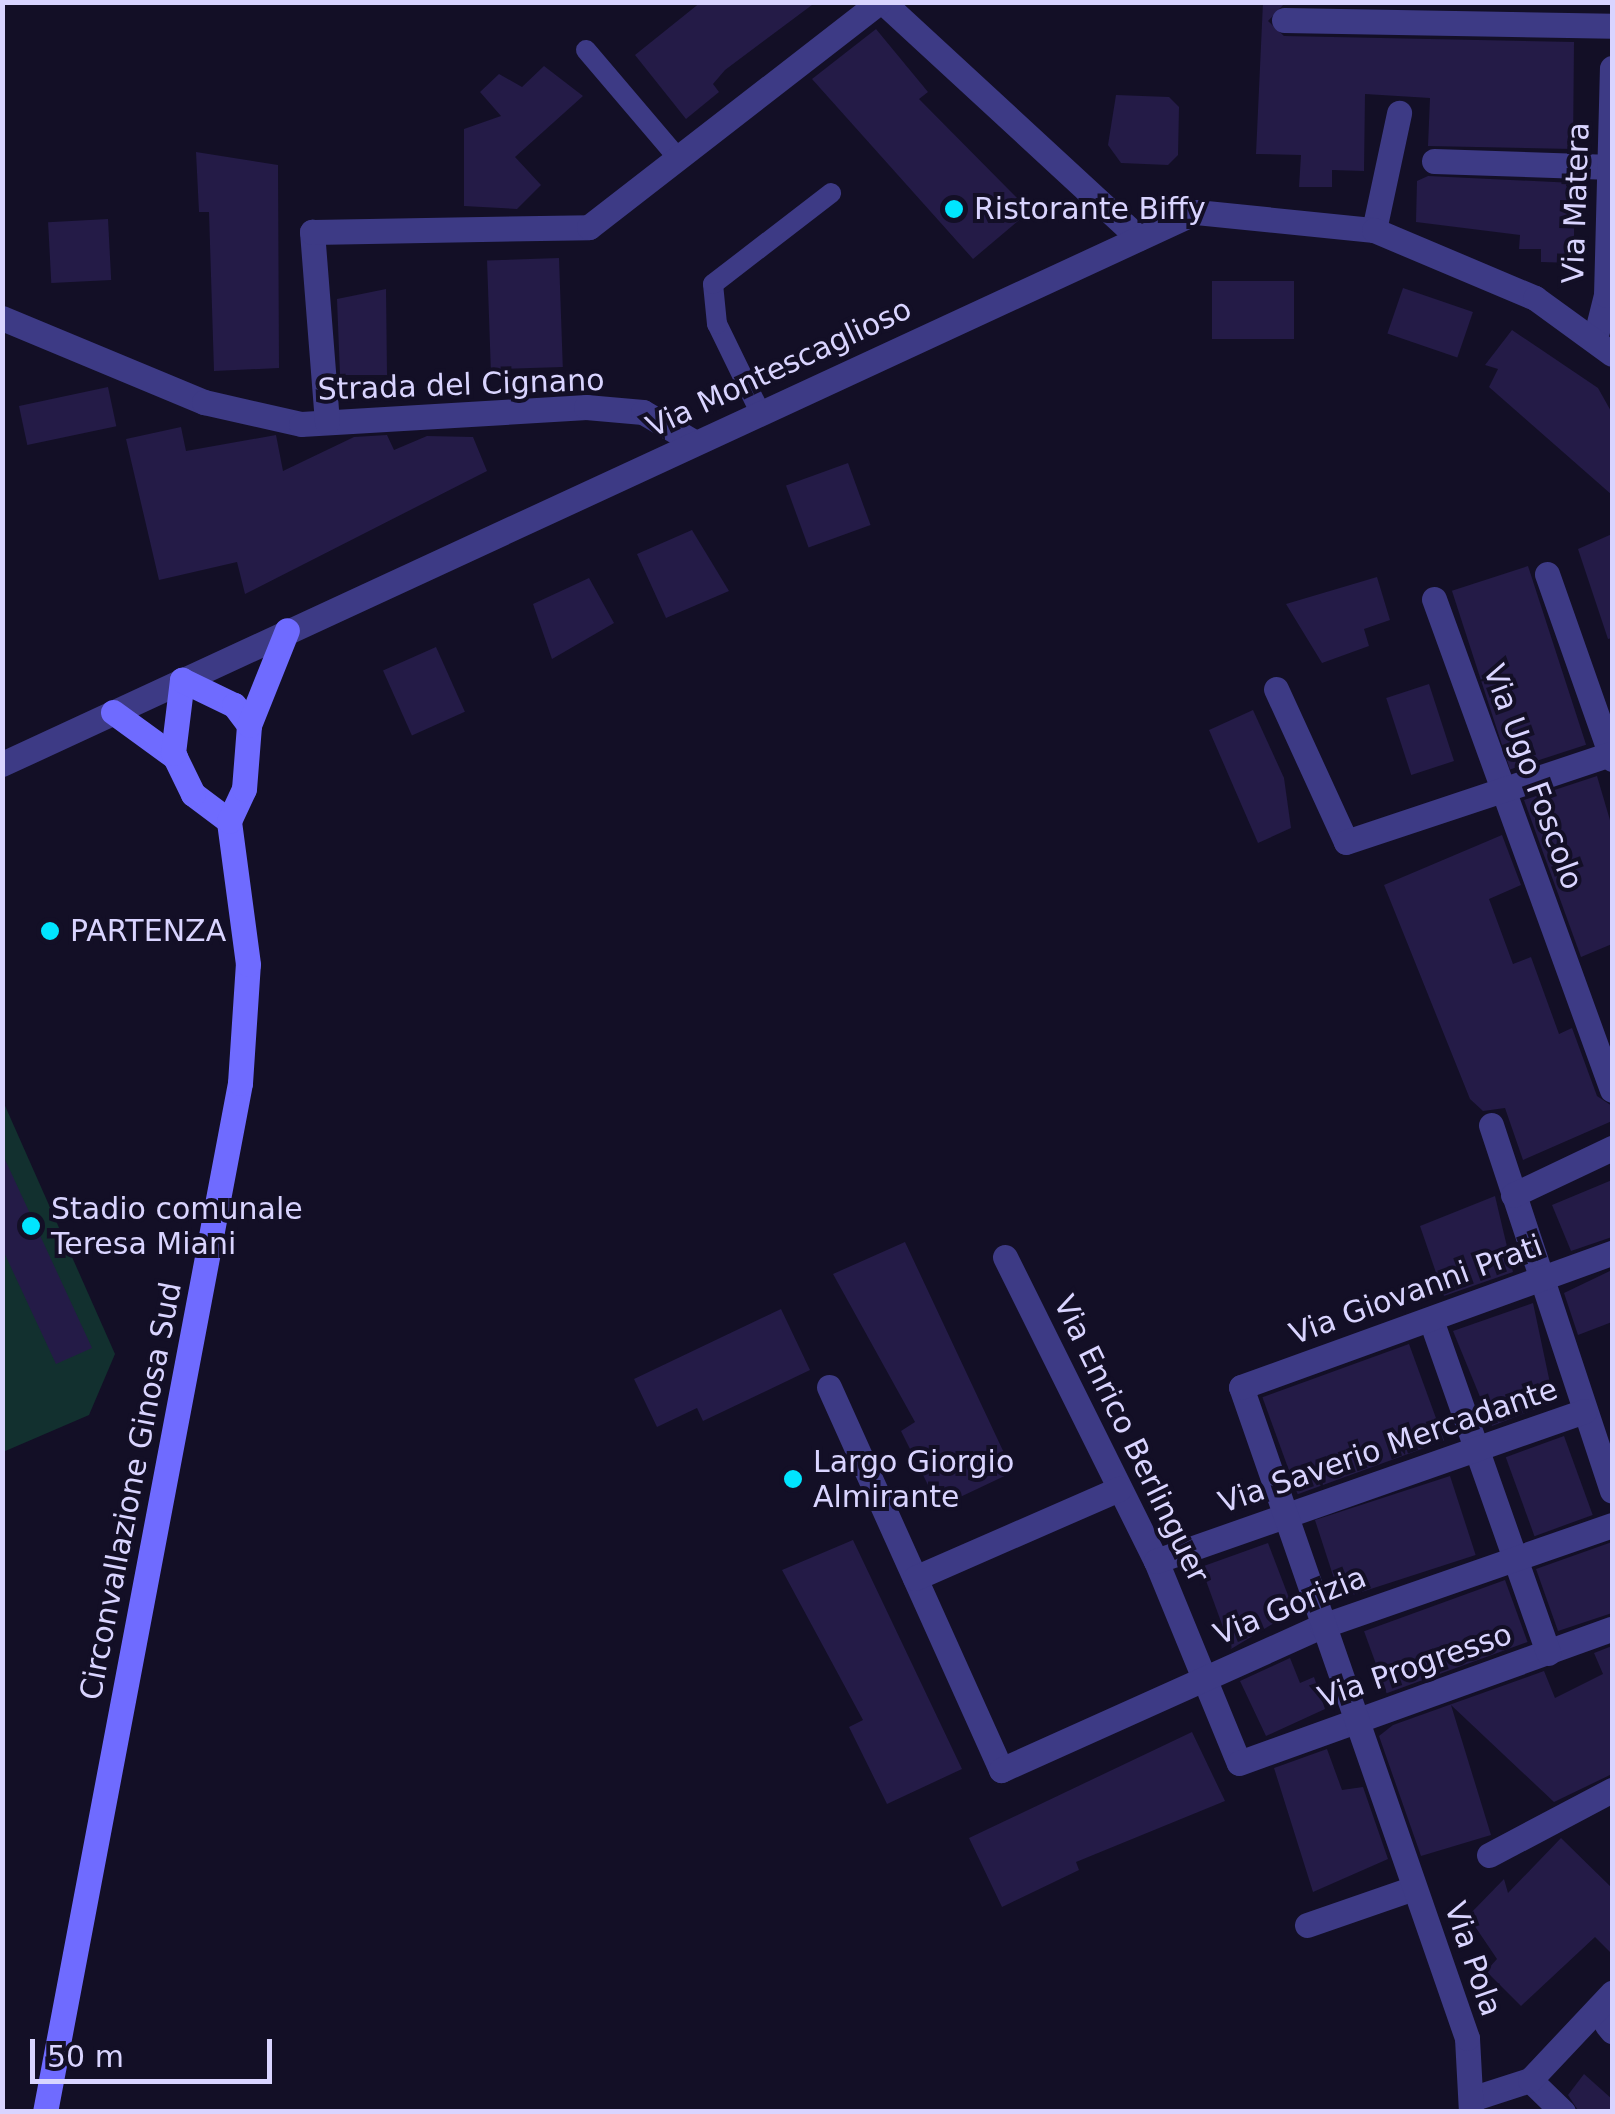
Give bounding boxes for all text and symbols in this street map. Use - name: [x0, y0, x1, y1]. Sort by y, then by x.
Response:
- street label: Via Matera: [1555, 122, 1597, 284]
- place label: Ristorante Biffy: [974, 191, 1206, 227]
- marker: Ristorante Biffy: [943, 198, 965, 220]
- street label: Via Montescaglioso: [641, 291, 917, 445]
- street label: Strada del Cignano: [317, 362, 605, 408]
- street label: Via Ugo Foscolo: [1476, 660, 1590, 894]
- place label: PARTENZA: [70, 913, 226, 949]
- marker: PARTENZA: [39, 920, 61, 942]
- place label: Stadio comunale Teresa Miani: [51, 1191, 303, 1262]
- marker: Stadio comunale Teresa Miani: [20, 1215, 42, 1237]
- street label: Via Giovanni Prati: [1285, 1228, 1547, 1352]
- street label: Circonvallazione Ginosa Sud: [73, 1279, 189, 1703]
- street label: Via Enrico Berlinguer: [1046, 1290, 1216, 1588]
- street label: Via Saverio Mercadante: [1214, 1371, 1562, 1521]
- place label: Largo Giorgio Almirante: [813, 1444, 1014, 1514]
- marker: Largo Giorgio Almirante: [782, 1468, 804, 1490]
- street label: Via Gorizia: [1209, 1559, 1371, 1653]
- street label: Via Progresso: [1313, 1616, 1517, 1716]
- street label: Via Pola: [1437, 1897, 1509, 2021]
- scale bar: [35, 2019, 278, 2081]
- text: 50 m: [47, 2039, 124, 2074]

